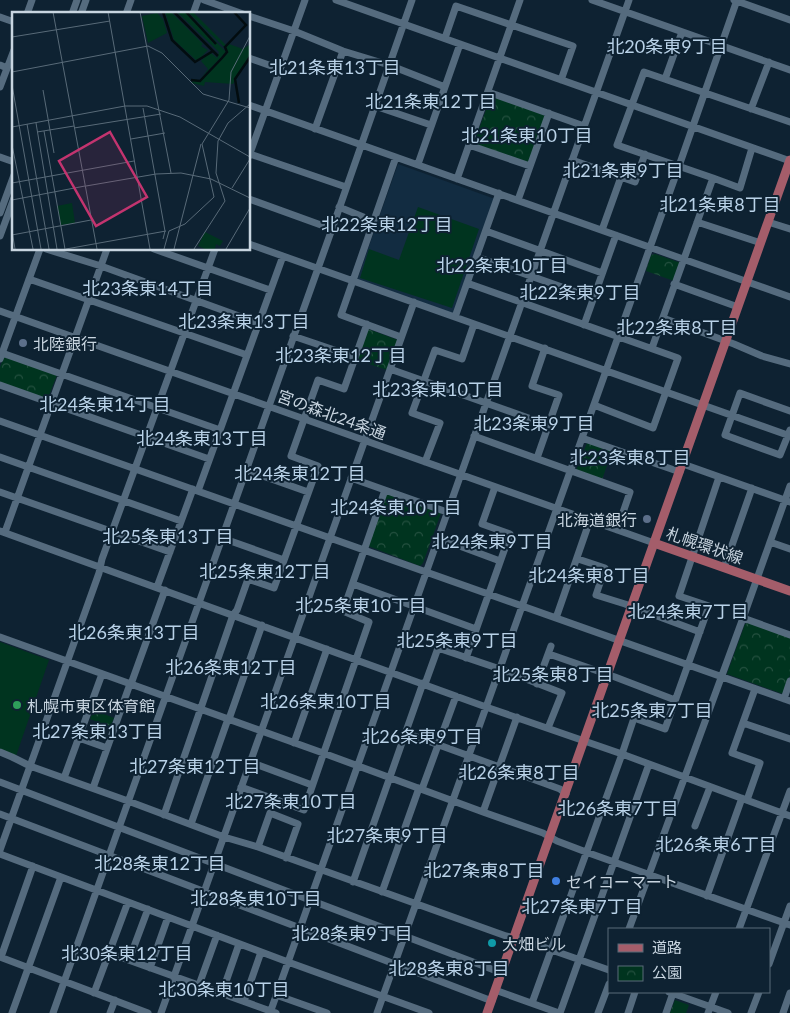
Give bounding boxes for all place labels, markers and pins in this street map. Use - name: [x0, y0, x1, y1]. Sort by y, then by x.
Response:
- place label: 北陸銀行: [33, 334, 97, 353]
- marker: 北陸銀行: [17, 337, 29, 349]
- place label: 北海道銀行: [557, 510, 637, 529]
- marker: 北海道銀行: [641, 513, 653, 525]
- place label: 札幌市東区体育館: [27, 696, 155, 715]
- marker: 札幌市東区体育館: [11, 699, 23, 711]
- place label: セイコーマート: [566, 872, 678, 891]
- marker: セイコーマート: [550, 875, 562, 887]
- place label: 大畑ビル: [502, 934, 566, 953]
- marker: 大畑ビル: [486, 937, 498, 949]

